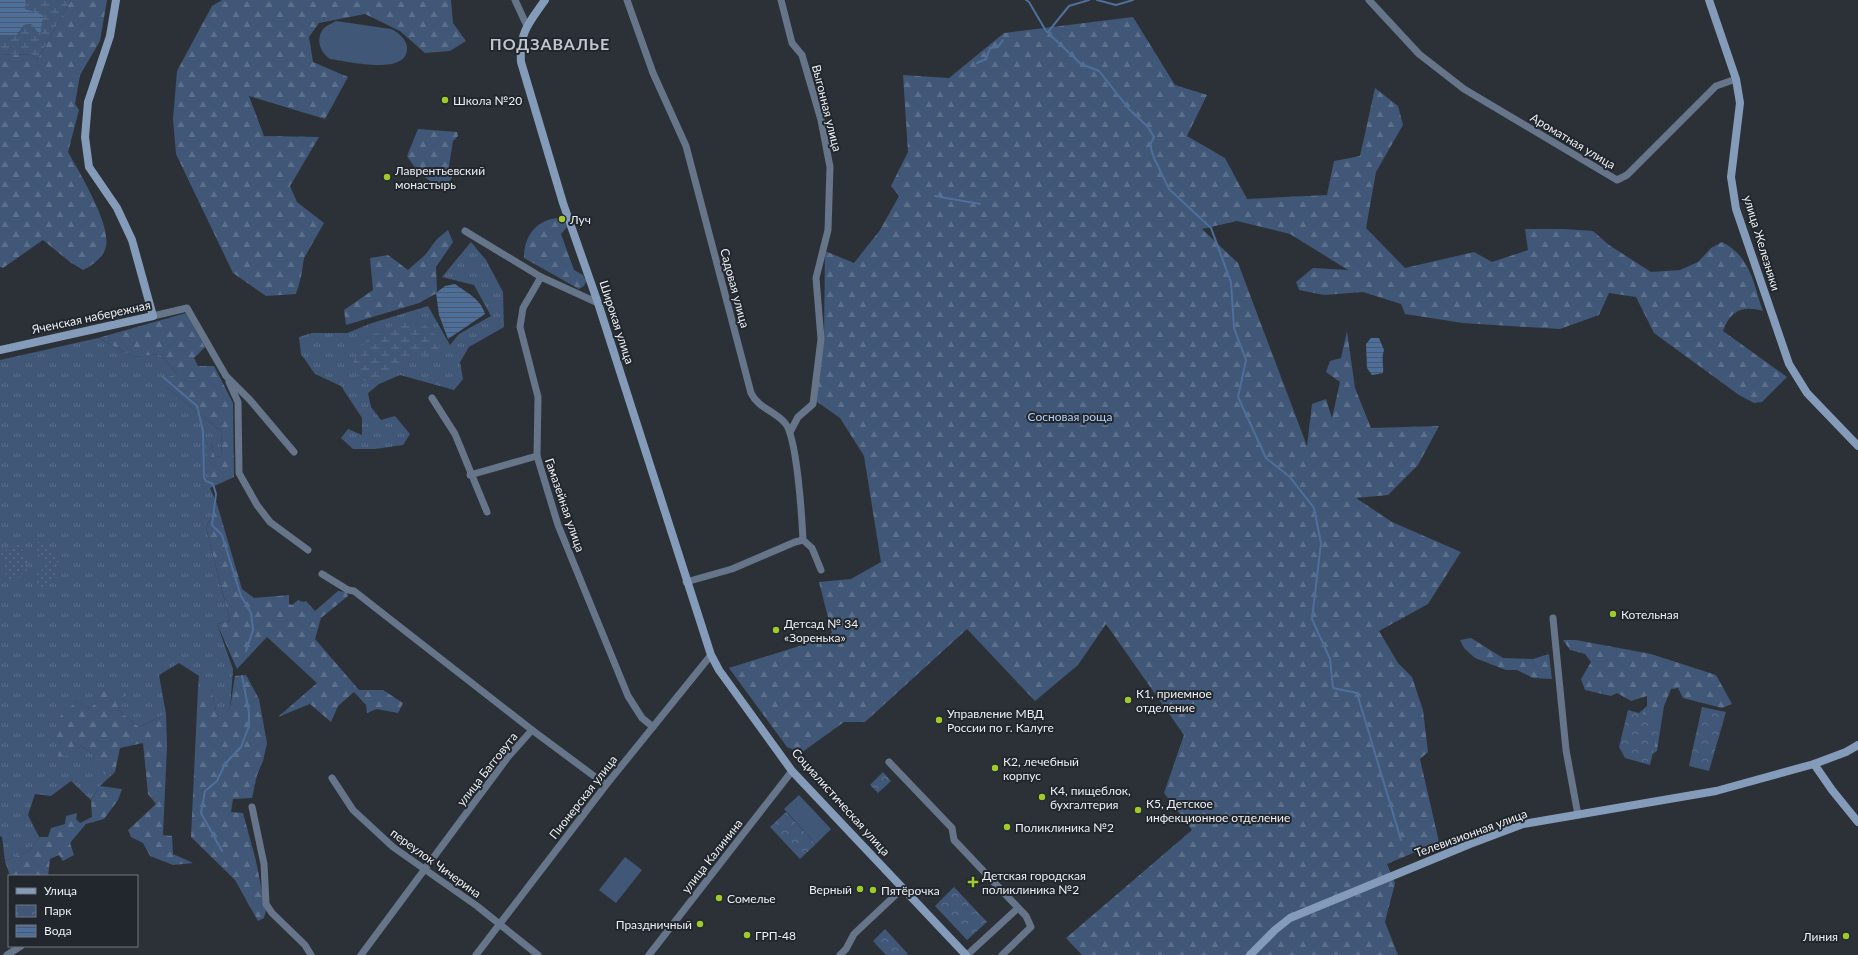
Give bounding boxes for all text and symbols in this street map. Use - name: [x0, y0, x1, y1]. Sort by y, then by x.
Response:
- district label: ПОДЗАВАЛЬЕ: [490, 34, 610, 53]
- street label: Выгонная улица: [809, 63, 845, 153]
- place label: Школа №20: [453, 93, 522, 108]
- marker: Школа №20: [440, 95, 450, 105]
- street label: Ароматная улица: [1528, 110, 1618, 172]
- place label: Лаврентьевский монастырь: [394, 163, 485, 192]
- marker: Лаврентьевский монастырь: [382, 172, 392, 182]
- street label: улица Железняки: [1740, 194, 1784, 292]
- place label: Луч: [569, 212, 591, 227]
- marker: Луч: [557, 214, 567, 224]
- street label: Садовая улица: [717, 247, 753, 329]
- street label: Широкая улица: [596, 278, 638, 366]
- street label: Яченская набережная: [29, 297, 152, 337]
- park label: Сосновая роща: [1028, 409, 1112, 424]
- street label: Гамазейная улица: [542, 456, 588, 554]
- place label: Котельная: [1621, 607, 1679, 622]
- marker: Котельная: [1608, 609, 1618, 619]
- place label: Детсад № 34 «Зоренька»: [784, 616, 858, 645]
- marker: Детсад № 34 «Зоренька»: [771, 625, 781, 635]
- place label: К1, приемное отделение: [1136, 686, 1212, 715]
- marker: К1, приемное отделение: [1123, 695, 1133, 705]
- place label: Управление МВД России по г. Калуге: [947, 706, 1054, 735]
- marker: Управление МВД России по г. Калуге: [934, 715, 944, 725]
- street label: улица Багговута: [454, 729, 521, 809]
- street label: Социалистическая улица: [789, 745, 893, 859]
- street label: Пионерская улица: [546, 752, 620, 842]
- place label: К2, лечебный корпус: [1003, 754, 1079, 783]
- marker: К2, лечебный корпус: [990, 763, 1000, 773]
- place label: К4, пищеблок, бухгалтерия: [1050, 783, 1131, 812]
- marker: К4, пищеблок, бухгалтерия: [1037, 792, 1047, 802]
- place label: К5, Детское инфекционное отделение: [1146, 796, 1290, 825]
- marker: К5, Детское инфекционное отделение: [1133, 805, 1143, 815]
- street label: Телевизионная улица: [1413, 806, 1529, 860]
- street label: улица Калинина: [678, 816, 746, 896]
- place label: Поликлиника №2: [1015, 820, 1114, 835]
- marker: Поликлиника №2: [1002, 822, 1012, 832]
- street label: переулок Чичерина: [388, 825, 484, 901]
- place label: Детская городская поликлиника №2: [982, 868, 1086, 897]
- legend: [8, 875, 138, 947]
- marker: Детская городская поликлиника №2: [967, 876, 979, 888]
- place label: Верный: [809, 882, 852, 897]
- text: Улица: [44, 883, 77, 898]
- place label: Пятёрочка: [881, 883, 940, 898]
- marker: Верный: [855, 884, 865, 894]
- marker: Пятёрочка: [868, 885, 878, 895]
- place label: Сомелье: [727, 891, 776, 906]
- marker: Сомелье: [714, 893, 724, 903]
- text: Парк: [44, 903, 72, 918]
- place label: Праздничный: [616, 917, 692, 932]
- marker: Праздничный: [695, 919, 705, 929]
- text: Вода: [44, 923, 72, 938]
- place label: ГРП-48: [755, 928, 796, 943]
- place label: Линия: [1802, 929, 1838, 944]
- marker: ГРП-48: [742, 930, 752, 940]
- marker: Линия: [1841, 931, 1851, 941]

